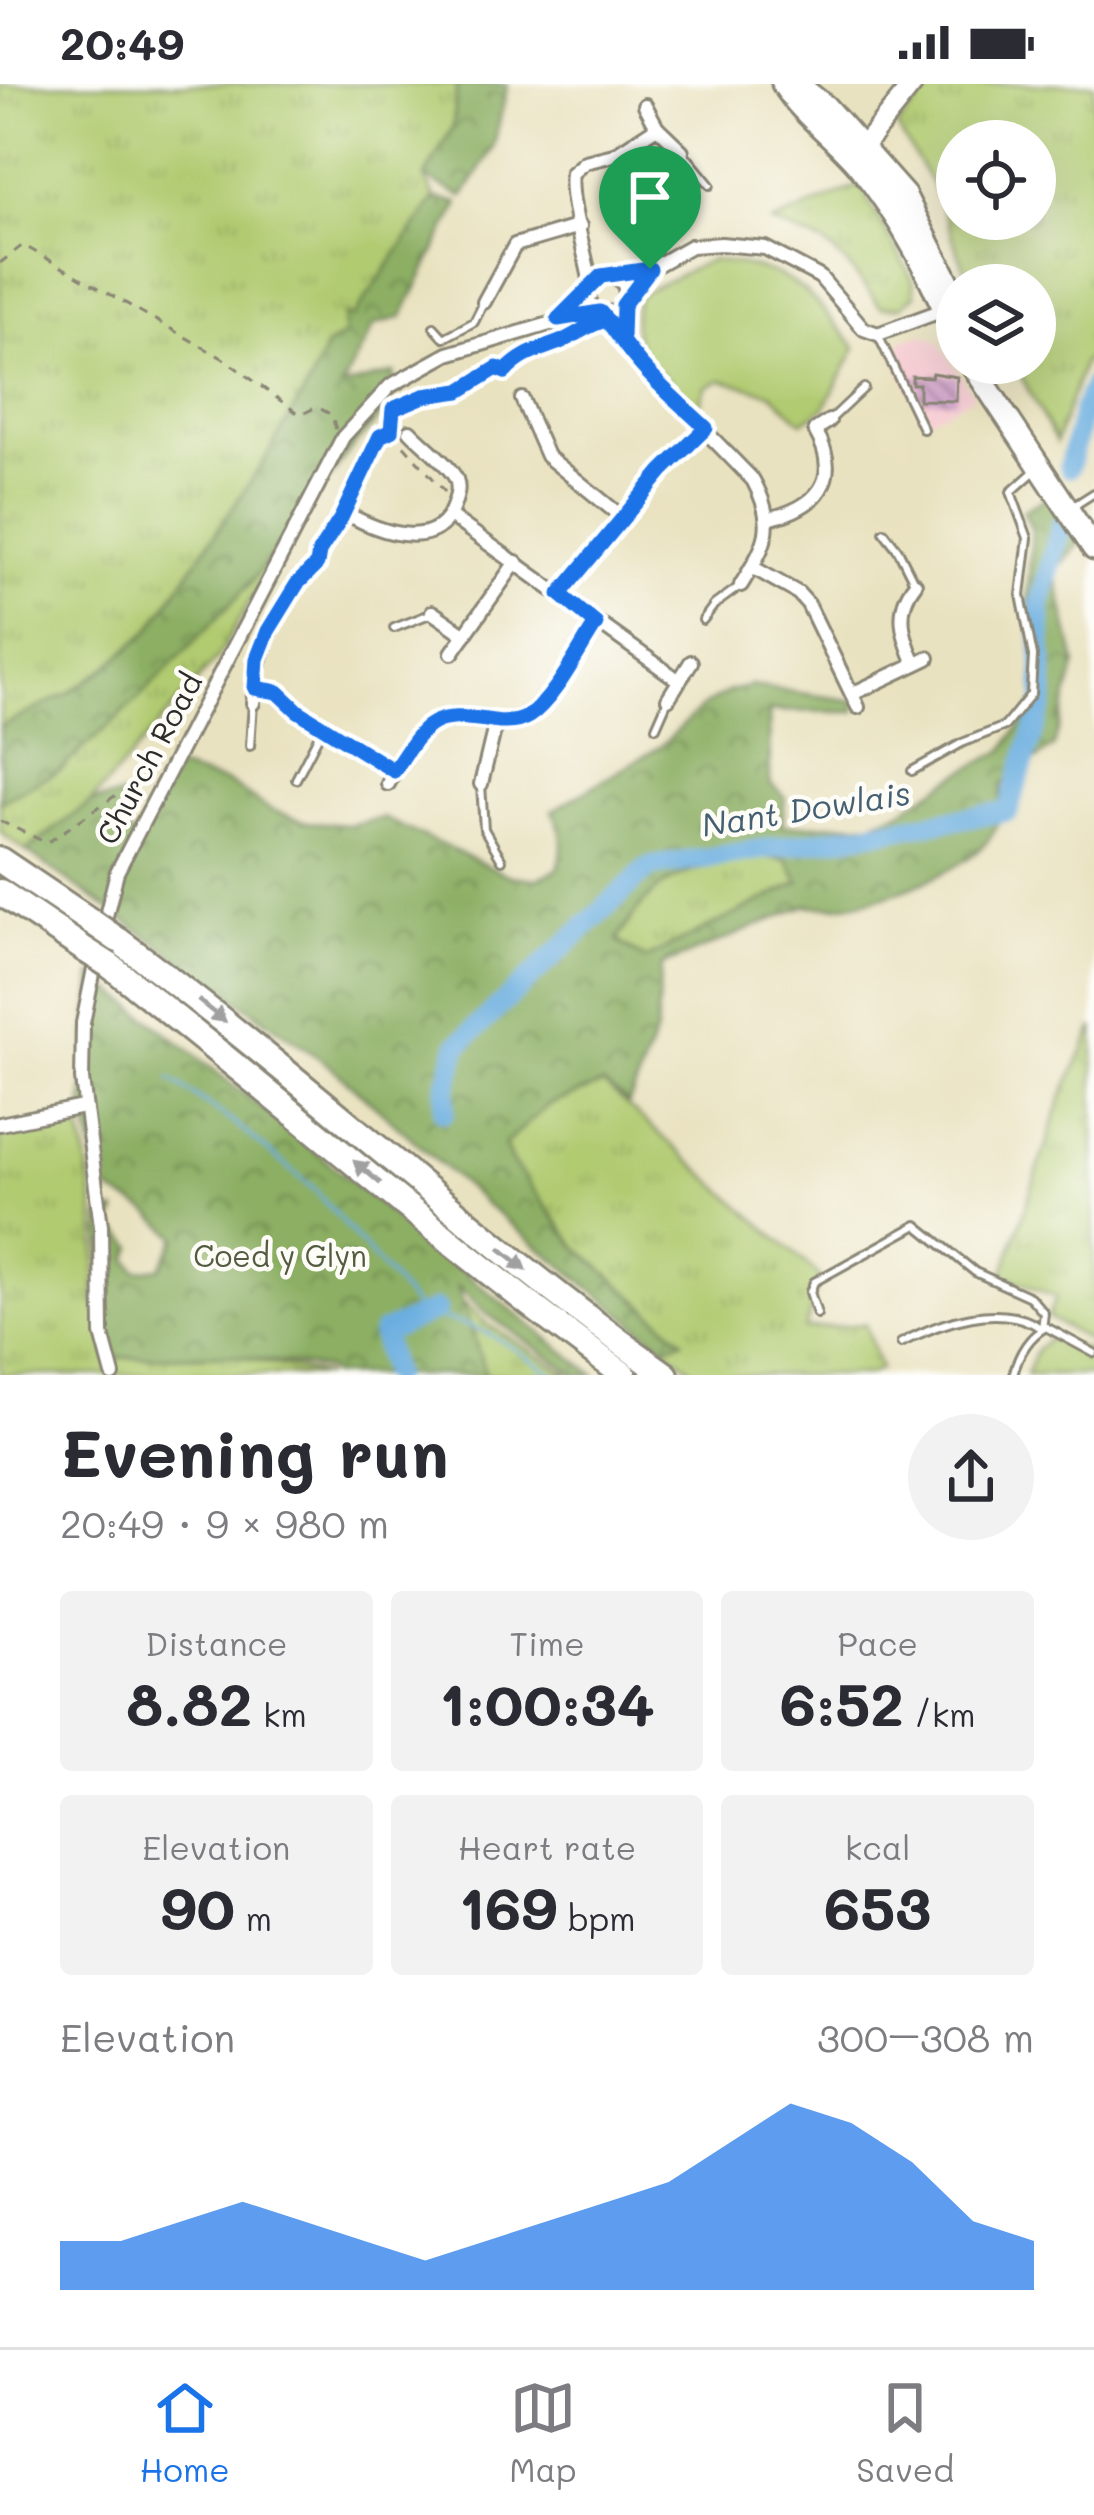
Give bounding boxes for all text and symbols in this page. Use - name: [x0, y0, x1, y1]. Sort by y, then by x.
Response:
- text: 20:49: [60, 13, 184, 71]
- map controls: [936, 120, 1056, 384]
- button: locate: [936, 120, 1056, 240]
- pin: [599, 146, 701, 269]
- icon: arrive: [617, 164, 683, 230]
- button: layers: [936, 264, 1056, 384]
- street label: Church Road: [86, 665, 210, 851]
- water label: Nant Dowlais: [698, 770, 913, 845]
- one-way arrow: [196, 998, 227, 1023]
- one-way arrow: [352, 1160, 382, 1186]
- park label: Coed y Glyn: [193, 1235, 367, 1275]
- one-way arrow: [497, 1246, 528, 1271]
- text: Evening run: [60, 1409, 449, 1495]
- button: share: [908, 1414, 1034, 1540]
- text: 20:49 · 9 × 980 m: [60, 1497, 389, 1548]
- text: Distance: [145, 1621, 287, 1664]
- text: Time: [509, 1621, 585, 1664]
- text: Pace: [837, 1621, 918, 1664]
- text: 8.82: [126, 1664, 252, 1742]
- text: 1:00:34: [439, 1664, 655, 1742]
- text: 6:52: [780, 1664, 904, 1742]
- text: km: [252, 1692, 307, 1735]
- text: /km: [904, 1692, 975, 1735]
- text: Elevation: [142, 1825, 290, 1868]
- text: Heart rate: [458, 1825, 636, 1868]
- text: kcal: [845, 1825, 911, 1868]
- text: 90: [161, 1868, 235, 1946]
- text: 169: [458, 1868, 557, 1946]
- text: 653: [824, 1868, 931, 1946]
- text: m: [235, 1896, 272, 1939]
- text: bpm: [557, 1896, 636, 1939]
- text: Elevation: [60, 2011, 235, 2062]
- text: 300–308 m: [817, 2011, 1034, 2062]
- tab: Home: [140, 2375, 230, 2490]
- tab: Map: [509, 2375, 577, 2490]
- tab: Saved: [856, 2375, 954, 2490]

